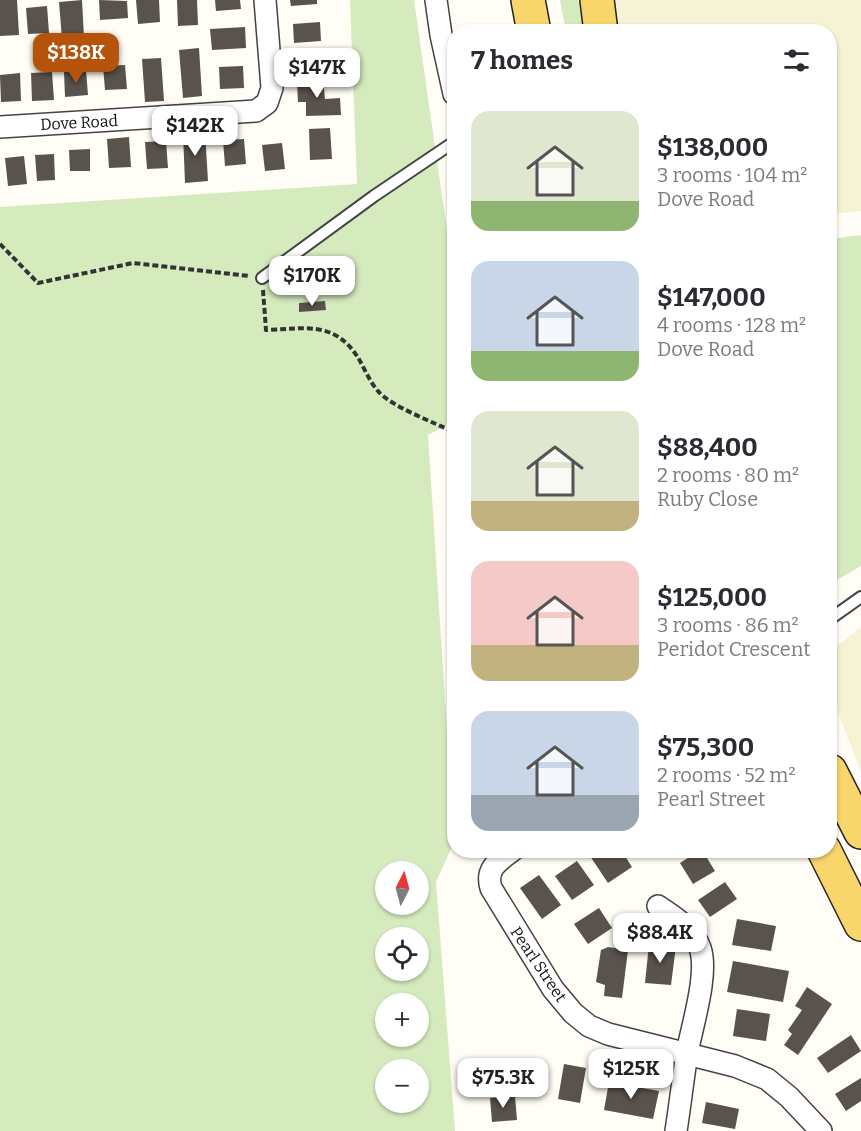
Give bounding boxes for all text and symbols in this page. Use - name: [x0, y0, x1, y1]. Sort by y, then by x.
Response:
- pin: $138K: [34, 33, 118, 84]
- text: $138K: [47, 40, 105, 64]
- icon: filters: [780, 44, 813, 77]
- text: 7 homes: [471, 45, 573, 76]
- pin: $147K: [275, 48, 359, 99]
- text: $147K: [288, 55, 346, 79]
- pin: $142K: [153, 106, 237, 157]
- street label: Dove Road: [40, 111, 119, 134]
- text: $142K: [166, 113, 224, 137]
- text: $138,000: [657, 132, 768, 163]
- icon: home: [519, 135, 591, 207]
- text: 3 rooms · 104 m²: [657, 163, 807, 187]
- text: Dove Road: [657, 187, 754, 211]
- pin: $170K: [270, 256, 354, 307]
- text: $170K: [283, 263, 341, 287]
- text: $147,000: [657, 282, 766, 313]
- icon: home: [519, 285, 591, 357]
- text: 4 rooms · 128 m²: [657, 313, 806, 337]
- text: Dove Road: [657, 337, 754, 361]
- text: $88,400: [657, 432, 758, 463]
- icon: home: [519, 435, 591, 507]
- text: 2 rooms · 80 m²: [657, 463, 799, 487]
- text: Ruby Close: [657, 487, 758, 511]
- text: $125,000: [657, 582, 767, 613]
- icon: home: [519, 585, 591, 657]
- text: 3 rooms · 86 m²: [657, 613, 799, 637]
- text: Peridot Crescent: [657, 637, 811, 661]
- text: $75,300: [657, 732, 754, 763]
- icon: home: [519, 735, 591, 807]
- text: 2 rooms · 52 m²: [657, 763, 796, 787]
- text: Pearl Street: [657, 787, 765, 811]
- north arrow: [375, 861, 429, 915]
- map controls: [375, 861, 429, 1113]
- pin: $88.4K: [611, 913, 709, 964]
- text: $88.4K: [627, 920, 693, 944]
- street label: Pearl Street: [507, 923, 571, 1006]
- button: locate: [375, 927, 429, 981]
- button: +: [375, 993, 429, 1047]
- pin: $125K: [589, 1049, 673, 1100]
- text: $125K: [602, 1056, 660, 1080]
- pin: $75.3K: [454, 1058, 552, 1109]
- button: −: [375, 1059, 429, 1113]
- text: $75.3K: [471, 1065, 535, 1089]

